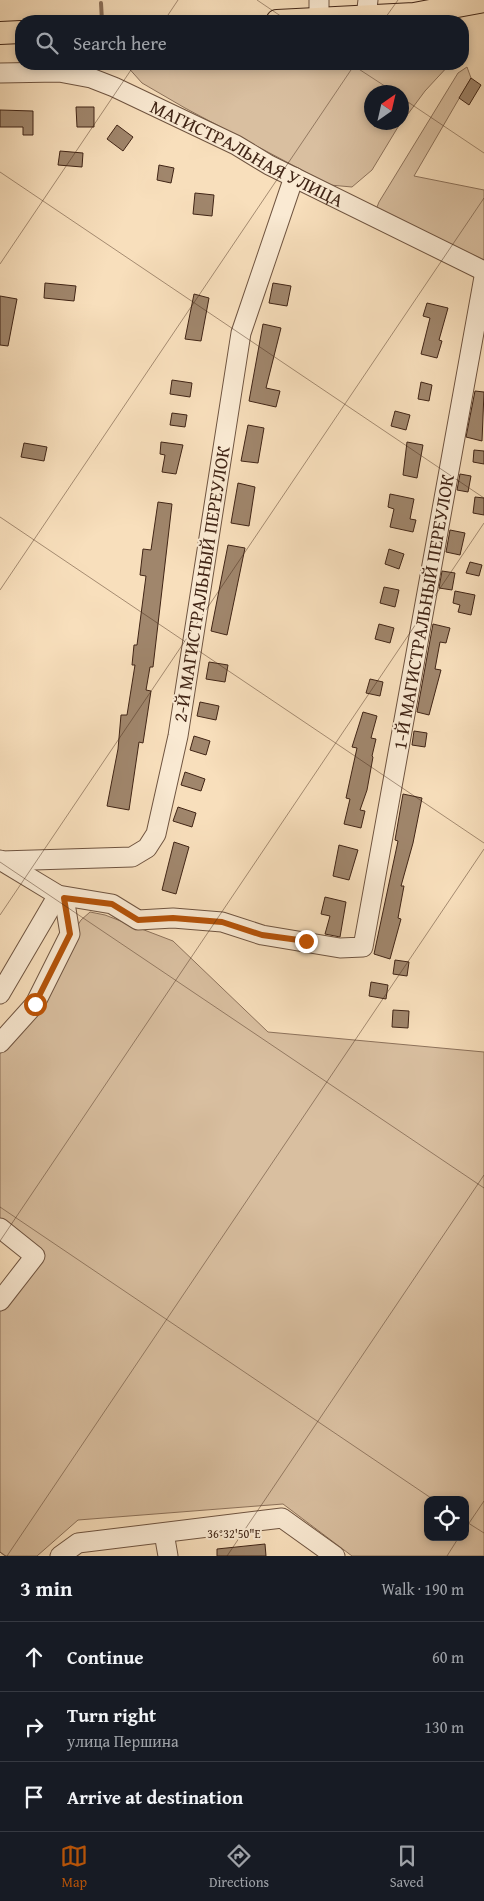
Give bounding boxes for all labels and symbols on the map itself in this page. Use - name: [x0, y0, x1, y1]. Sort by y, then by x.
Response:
- north arrow: [364, 85, 409, 130]
- street label: МАГИСТРАЛЬНАЯ УЛИЦА: [146, 92, 349, 214]
- street label: 2-Й МАГИСТРАЛЬНЫЙ ПЕРЕУЛОК: [165, 444, 237, 724]
- street label: 1-Й МАГИСТРАЛЬНЫЙ ПЕРЕУЛОК: [385, 472, 461, 752]
- route end: [295, 930, 318, 953]
- route start: [24, 993, 47, 1016]
- text: 36°32'50"E: [207, 1525, 261, 1542]

